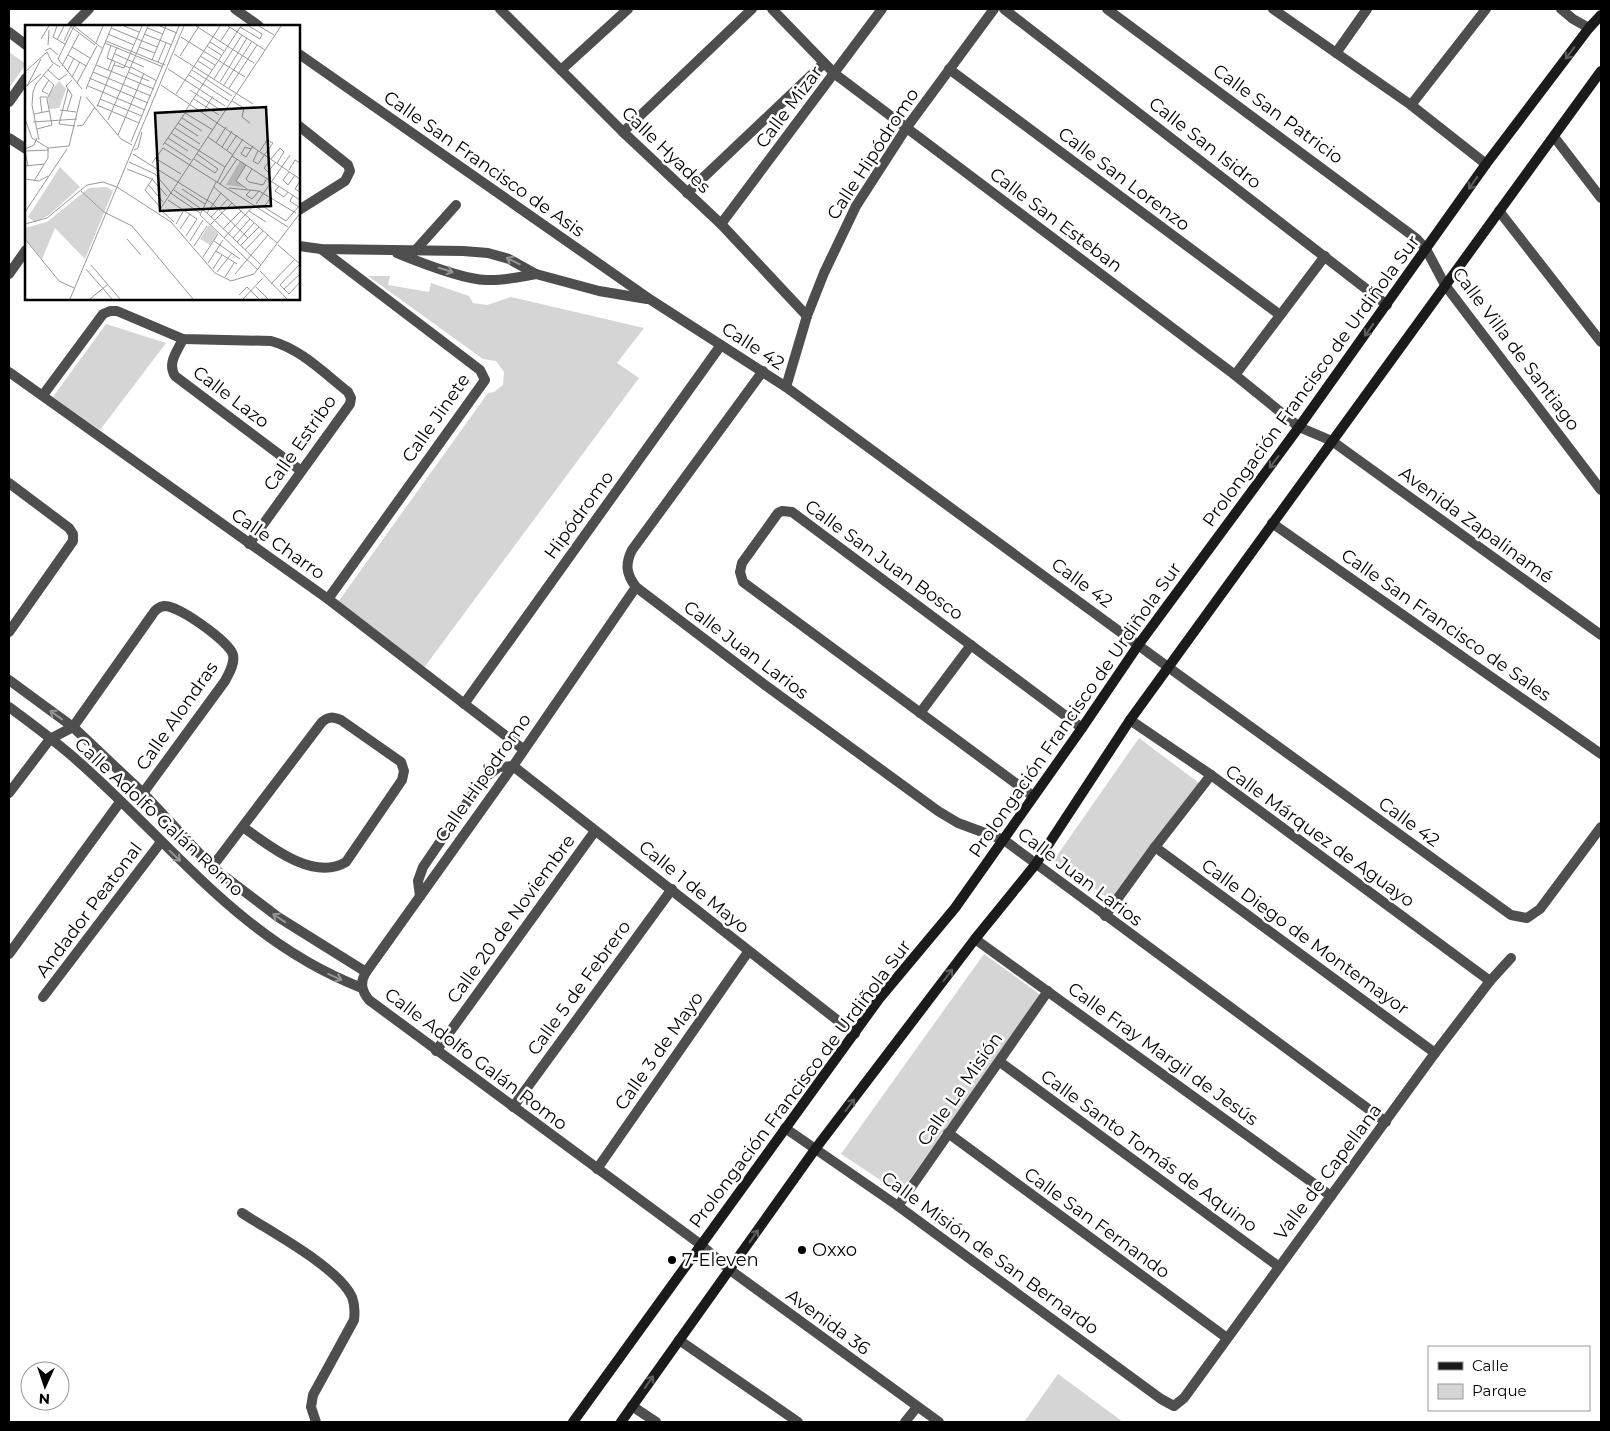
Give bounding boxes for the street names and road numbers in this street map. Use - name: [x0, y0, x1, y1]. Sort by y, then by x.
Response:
- street label: Calle San Patricio: [1209, 59, 1347, 169]
- street label: Calle Mizar: [751, 61, 827, 153]
- street label: Calle Hipódromo: [822, 84, 924, 224]
- street label: Calle San Francisco de Asis: [379, 86, 589, 242]
- street label: Calle San Isidro: [1144, 92, 1266, 194]
- street label: Calle Hyades: [617, 102, 715, 198]
- street label: Calle San Lorenzo: [1054, 122, 1194, 236]
- street label: Calle San Esteban: [985, 163, 1127, 277]
- street label: Prolongación Francisco de Urdiñola Sur: [1198, 231, 1424, 531]
- street label: Calle Villa de Santiago: [1447, 263, 1585, 435]
- street label: Calle 42: [717, 318, 789, 374]
- street label: Calle Lazo: [188, 361, 274, 433]
- street label: Calle Jinete: [397, 369, 475, 467]
- street label: Calle Estribo: [259, 391, 341, 495]
- street label: Avenida Zapalinamé: [1395, 462, 1557, 588]
- street label: Hipódromo: [540, 467, 618, 563]
- street label: Calle San Juan Bosco: [800, 495, 968, 625]
- street label: Calle Charro: [227, 504, 329, 584]
- street label: Calle San Francisco de Sales: [1337, 544, 1555, 706]
- street label: Calle 42: [1047, 553, 1117, 613]
- street label: Prolongación Francisco de Urdiñola Sur: [964, 558, 1186, 862]
- street label: Calle Juan Larios: [679, 596, 813, 704]
- street label: Calle Alondras: [131, 657, 223, 775]
- street label: Calle Hipódromo: [430, 709, 536, 847]
- street label: Calle Adolfo Galán Romo: [70, 733, 248, 901]
- street label: Calle Márquez de Aguayo: [1221, 760, 1419, 912]
- street label: Calle 42: [1374, 792, 1444, 852]
- street label: Calle Juan Larios: [1013, 823, 1147, 931]
- street label: Calle 20 de Noviembre: [442, 830, 580, 1008]
- street label: Calle 1 de Mayo: [634, 836, 754, 938]
- street label: Andador Peatonal: [31, 838, 147, 982]
- street label: Calle Diego de Montemayor: [1197, 854, 1413, 1020]
- street label: Calle 5 de Febrero: [523, 916, 635, 1060]
- street label: Prolongación Francisco de Urdiñola Sur: [684, 936, 916, 1232]
- street label: Calle Fray Margil de Jesús: [1064, 978, 1263, 1131]
- street label: Calle Adolfo Galán Romo: [380, 983, 572, 1135]
- street label: Calle 3 de Mayo: [610, 988, 708, 1114]
- street label: Calle La Misión: [913, 1028, 1007, 1150]
- street label: Calle Santo Tomás de Aquino: [1036, 1065, 1262, 1237]
- street label: Valle de Capellana: [1270, 1100, 1386, 1244]
- street label: Calle San Fernando: [1020, 1163, 1174, 1283]
- street label: Calle Misión de San Bernardo: [877, 1167, 1103, 1339]
- street label: Avenida 36: [782, 1284, 874, 1360]

